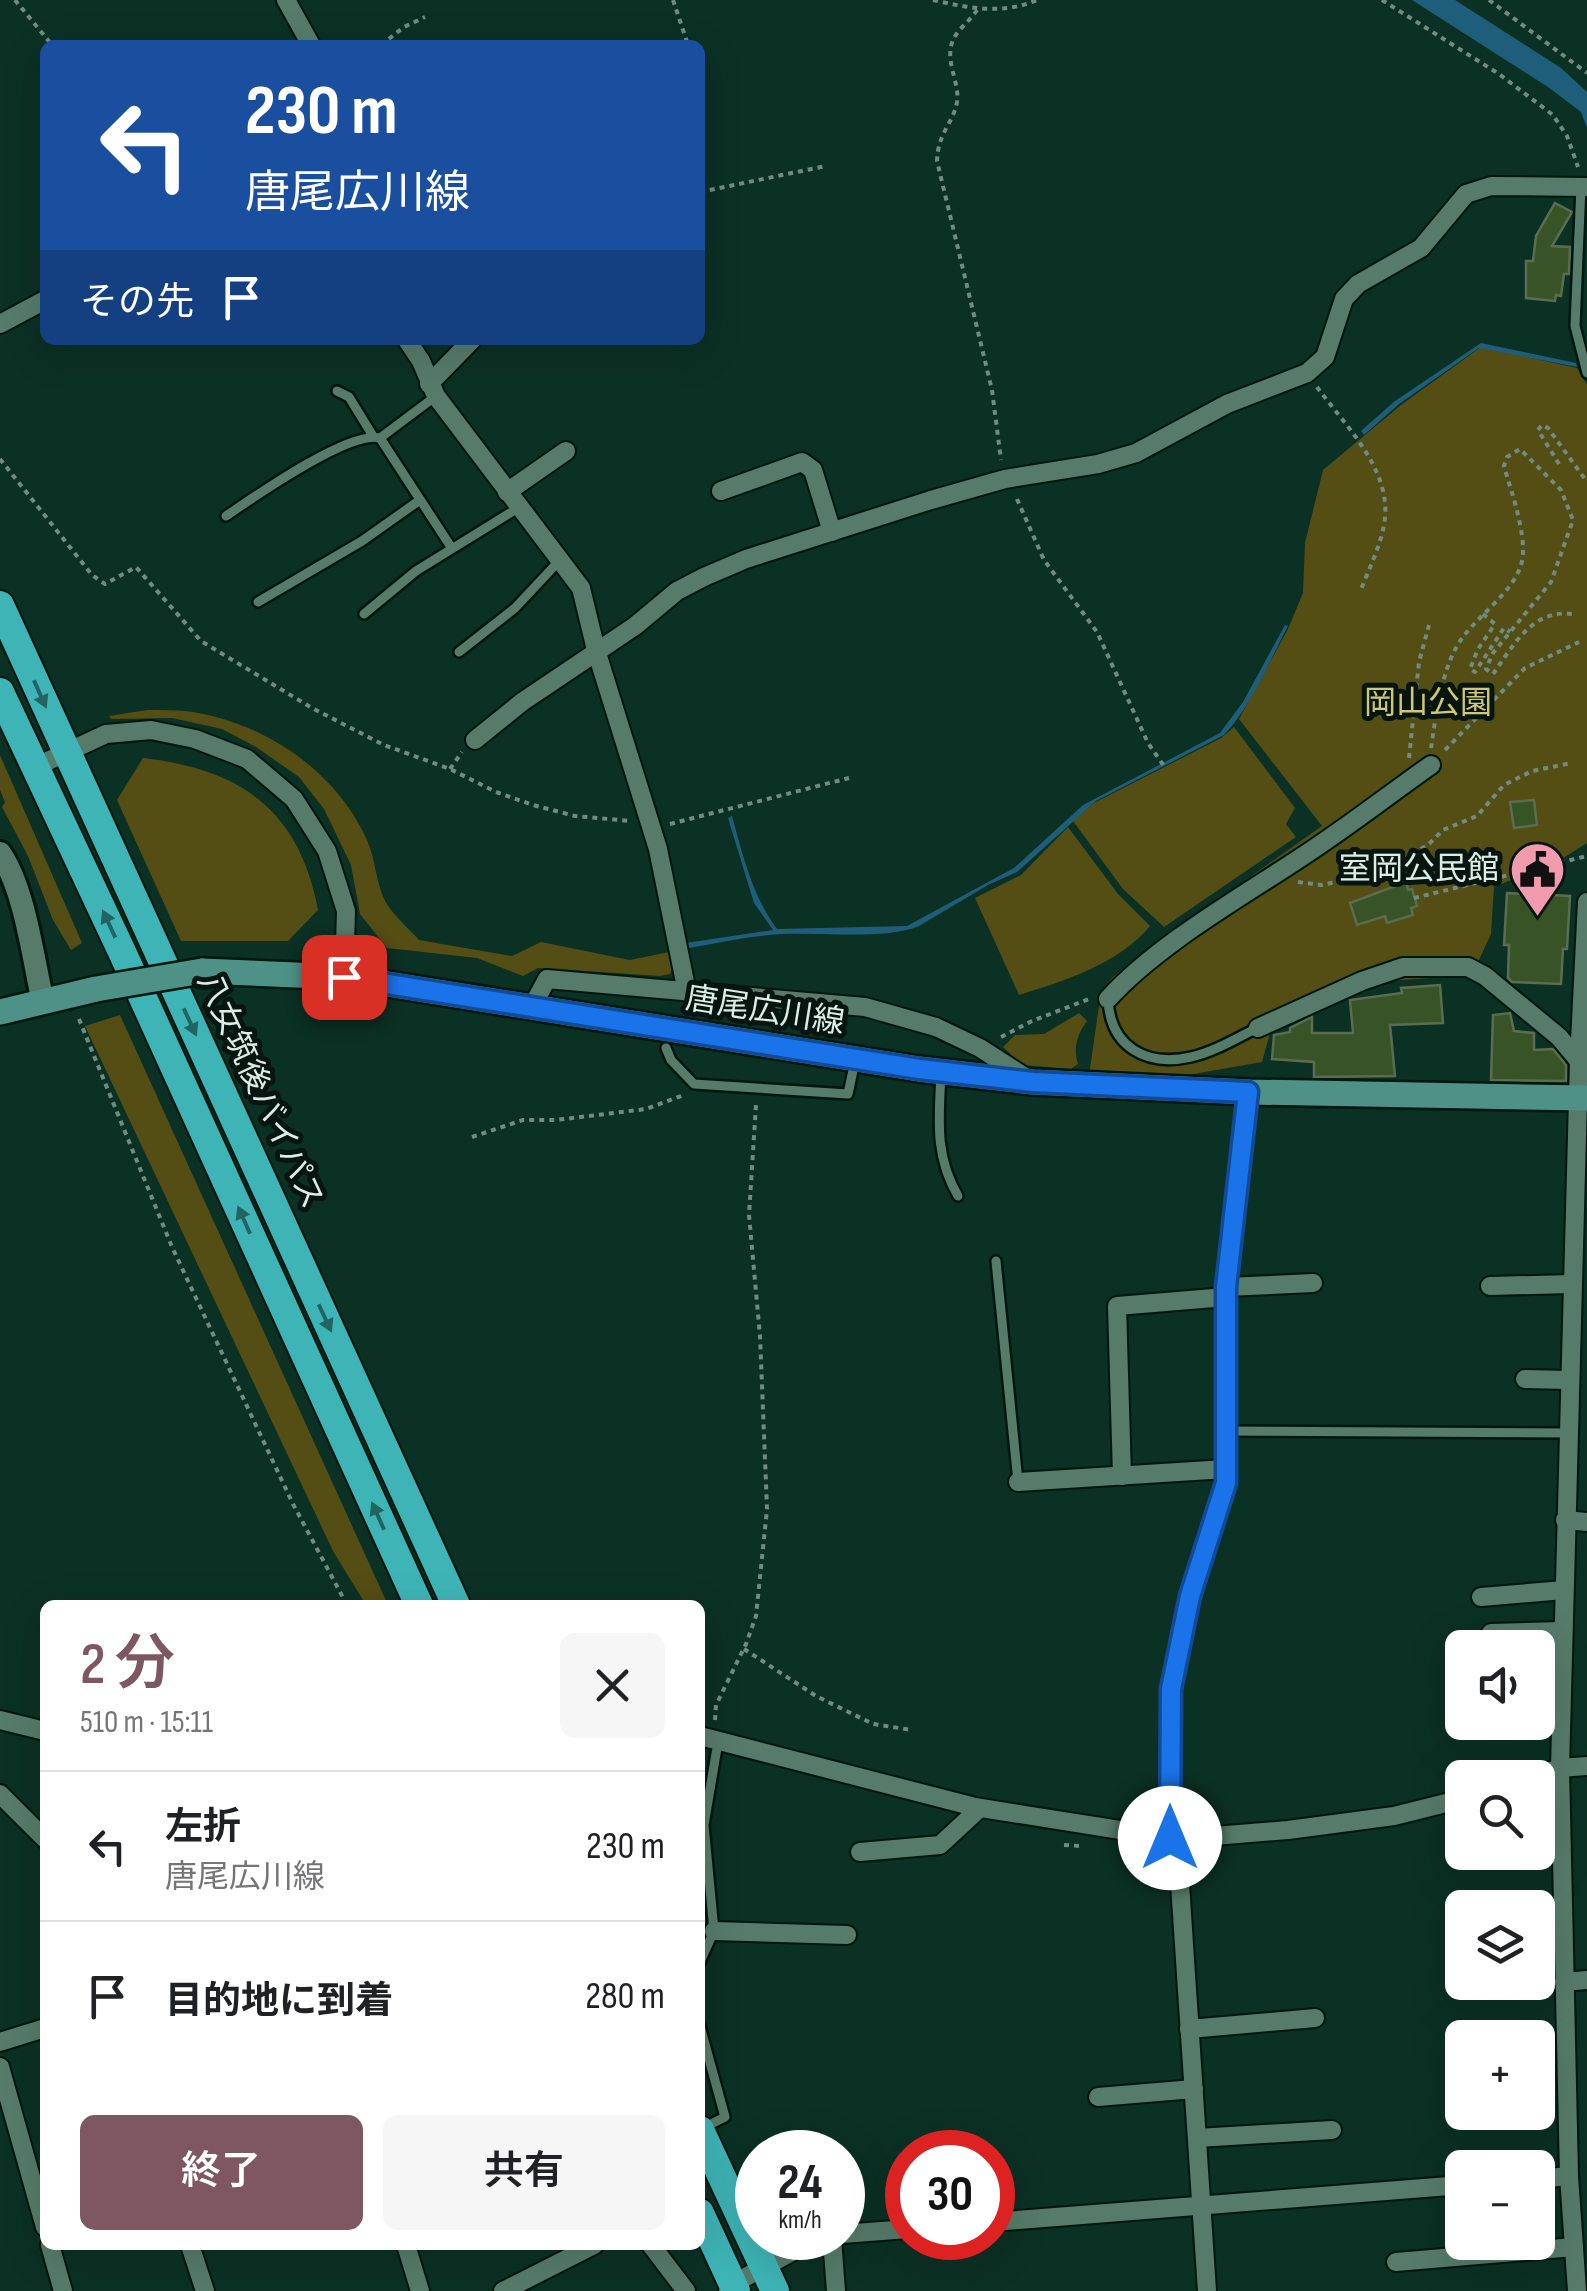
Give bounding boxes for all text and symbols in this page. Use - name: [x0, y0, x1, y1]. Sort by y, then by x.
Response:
- text: 230 m: [245, 70, 398, 154]
- icon: left: [80, 80, 210, 210]
- text: 唐尾広川線: [245, 166, 470, 221]
- icon: arrive: [214, 270, 269, 325]
- text: その先: [80, 280, 194, 325]
- one-way arrow: [32, 680, 49, 709]
- park label: 岡山公園: [1364, 684, 1492, 723]
- public building icon: 室岡公民館: [1508, 839, 1568, 918]
- place label: 室岡公民館: [1339, 850, 1499, 889]
- one-way arrow: [101, 910, 118, 939]
- pin: [302, 935, 387, 1020]
- icon: arrive: [317, 950, 372, 1005]
- street label: 八女筑後バイパス: [188, 967, 332, 1215]
- street label: 唐尾広川線: [683, 979, 847, 1043]
- one-way arrow: [181, 1008, 198, 1037]
- one-way arrow: [236, 1205, 252, 1235]
- one-way arrow: [316, 1303, 333, 1332]
- one-way arrow: [370, 1501, 387, 1530]
- text: 2 分: [80, 1629, 175, 1701]
- map controls: [1445, 1630, 1555, 2260]
- button: sound: [1445, 1630, 1555, 1740]
- button: close: [560, 1633, 665, 1738]
- text: 510 m · 15:11: [80, 1703, 213, 1742]
- button: search: [1445, 1760, 1555, 1870]
- position arrow: [1118, 1786, 1222, 1890]
- text: 左折: [165, 1805, 241, 1850]
- icon: left: [80, 1819, 135, 1874]
- text: 230 m: [586, 1824, 665, 1869]
- text: 唐尾広川線: [165, 1858, 325, 1897]
- button: layers: [1445, 1890, 1555, 2000]
- icon: arrive: [80, 1969, 135, 2024]
- text: 280 m: [585, 1974, 665, 2019]
- text: 目的地に到着: [165, 1979, 393, 2024]
- button: +: [1445, 2020, 1555, 2130]
- button: 終了: [80, 2115, 363, 2230]
- button: 共有: [383, 2115, 665, 2230]
- speed limit sign: 30: [885, 2130, 1015, 2260]
- button: −: [1445, 2150, 1555, 2260]
- text: 24: [778, 2153, 822, 2213]
- text: km/h: [778, 2205, 822, 2236]

